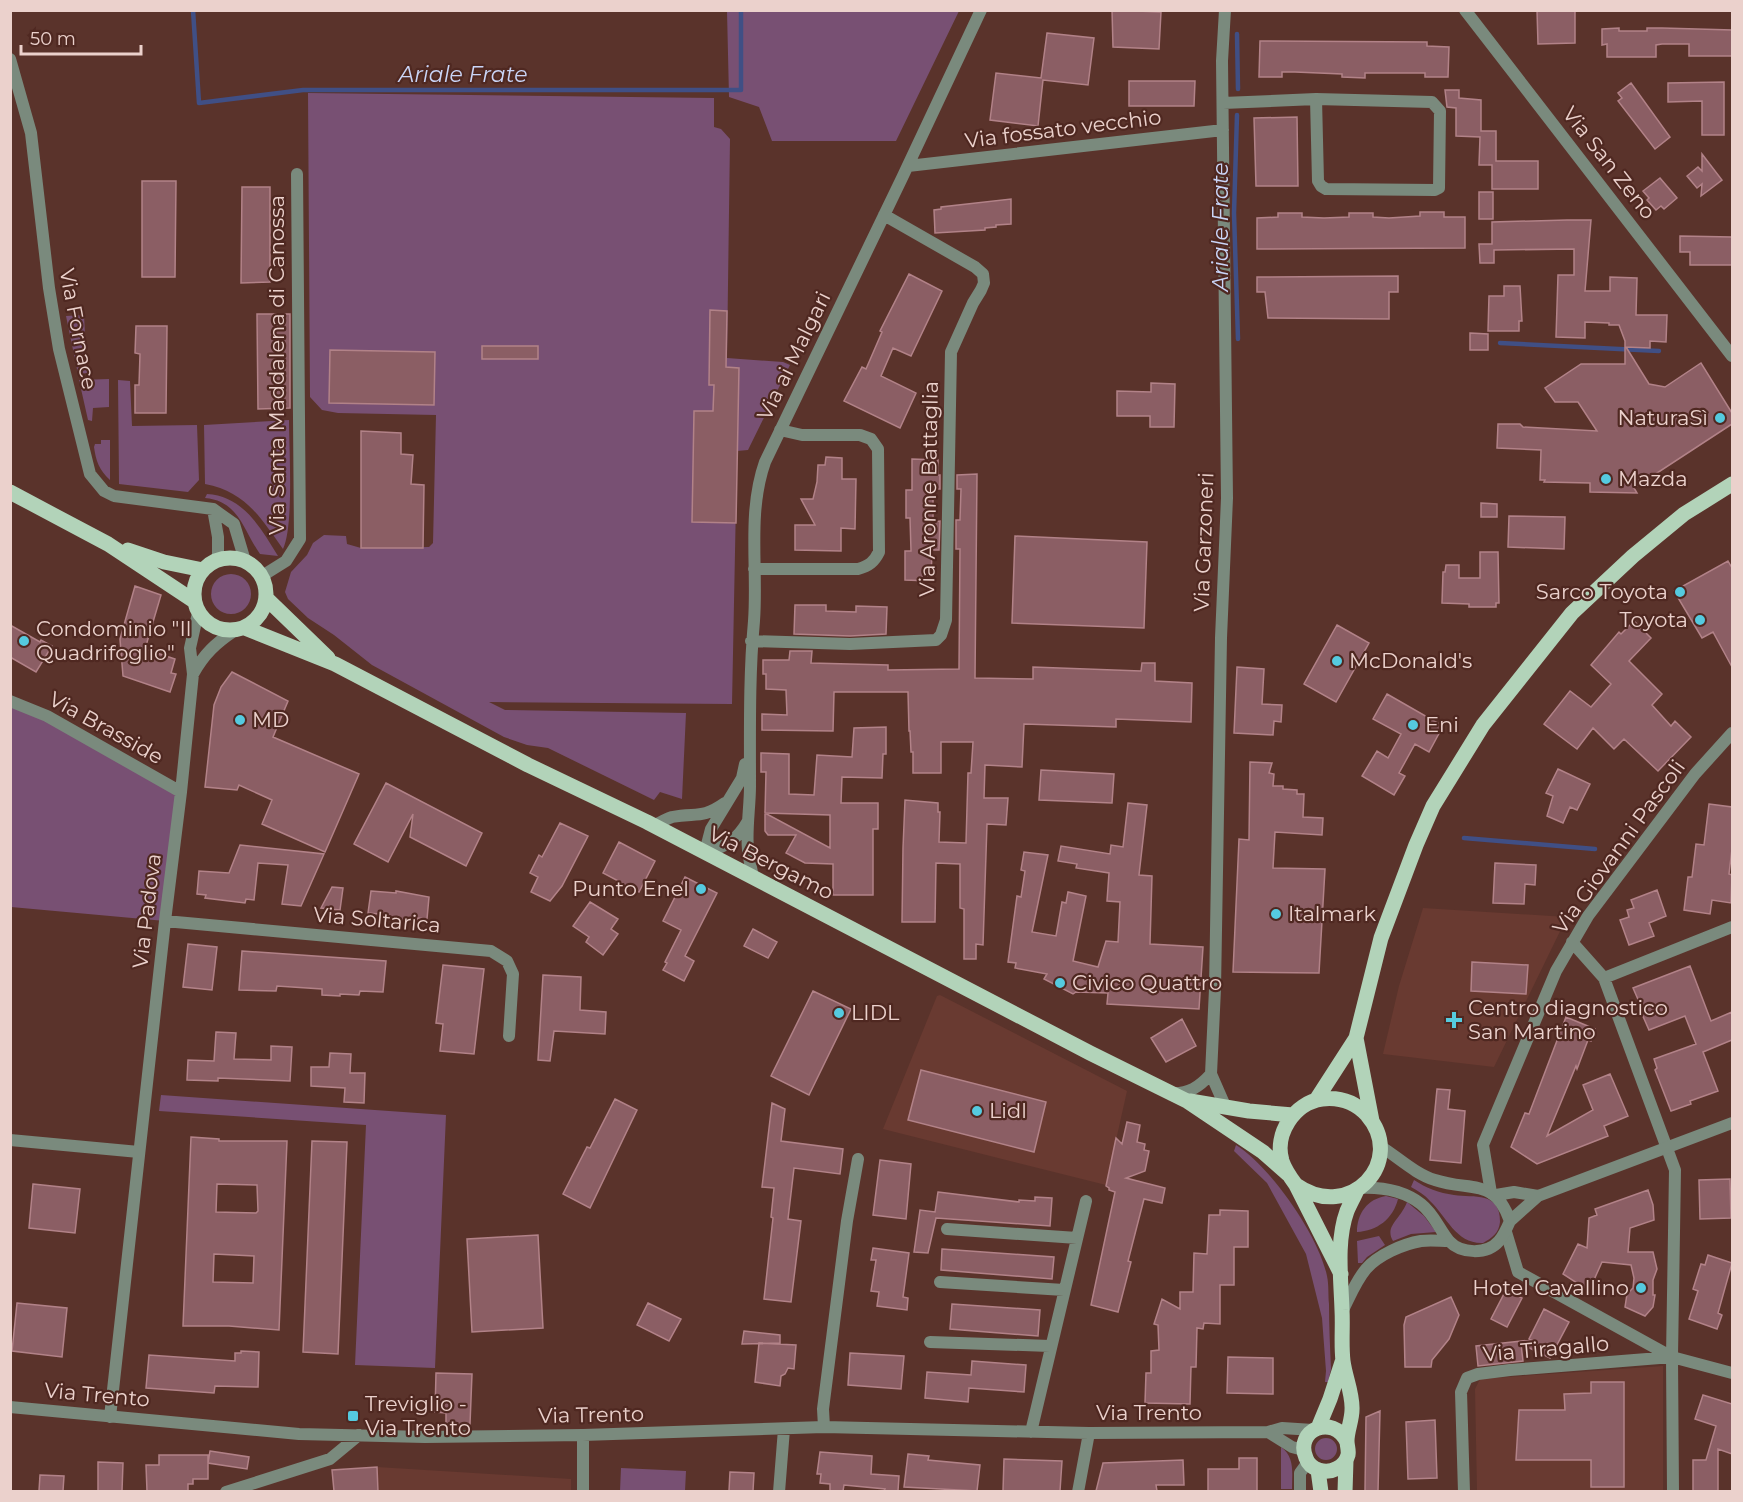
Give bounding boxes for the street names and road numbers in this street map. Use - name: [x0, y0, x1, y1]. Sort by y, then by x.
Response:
- street label: Via San Zeno: [1558, 101, 1661, 224]
- street label: Via fossato vecchio: [963, 104, 1163, 153]
- street label: Via Santa Maddalena di Canossa: [264, 195, 289, 535]
- street label: Via Fornace: [54, 266, 103, 392]
- street label: Via ai Malgari: [752, 287, 836, 424]
- street label: Via Aronne Battaglia: [914, 381, 943, 597]
- street label: Via Garzoneri: [1189, 472, 1218, 612]
- street label: Via Brasside: [45, 686, 168, 769]
- street label: Via Giovanni Pascoli: [1547, 755, 1690, 939]
- street label: Via Bergamo: [705, 820, 838, 905]
- street label: Via Padova: [127, 852, 166, 970]
- street label: Via Soltarica: [312, 901, 442, 938]
- street label: Via Tiragallo: [1482, 1331, 1610, 1366]
- street label: Via Trento: [43, 1377, 151, 1412]
- street label: Via Trento: [1096, 1400, 1202, 1425]
- street label: Via Trento: [538, 1401, 644, 1428]

